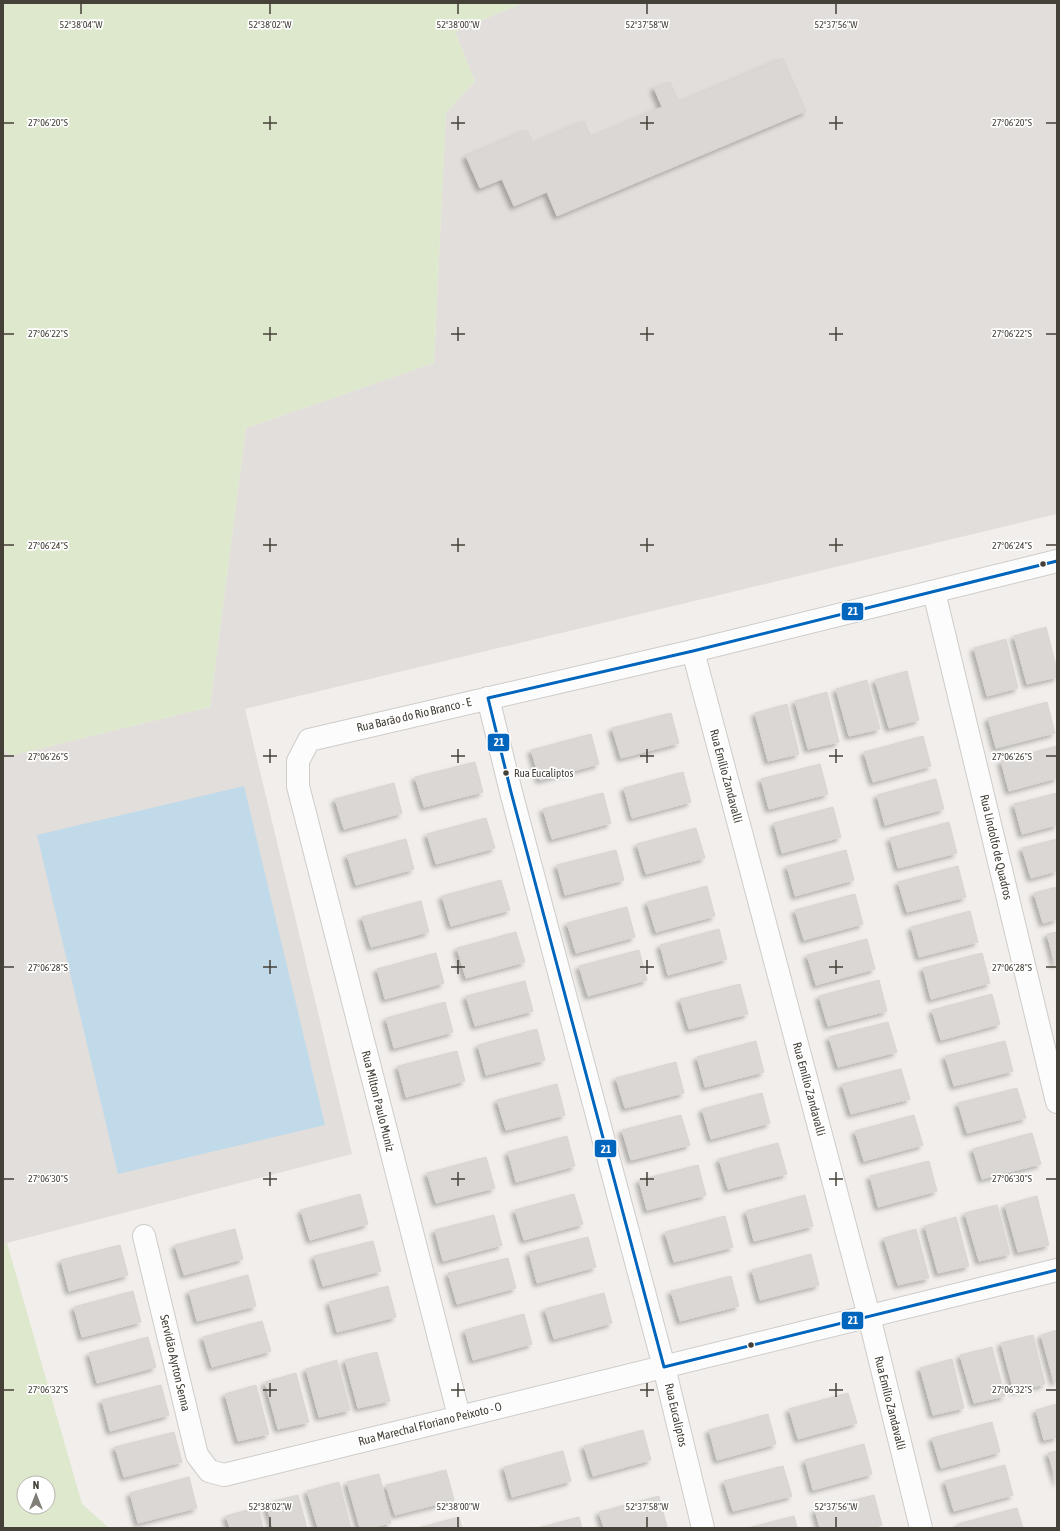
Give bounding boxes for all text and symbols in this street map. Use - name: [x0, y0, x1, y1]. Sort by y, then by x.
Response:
- text: 52°38'04"W: [59, 19, 103, 30]
- text: 52°38'02"W: [248, 19, 292, 30]
- text: 52°38'00"W: [436, 19, 480, 30]
- text: 52°37'58"W: [625, 19, 669, 30]
- text: 52°37'56"W: [814, 19, 858, 30]
- text: 27°06'20"S: [28, 117, 68, 128]
- text: 27°06'20"S: [992, 117, 1032, 128]
- text: 27°06'22"S: [28, 328, 68, 339]
- text: 27°06'22"S: [992, 328, 1032, 339]
- text: 27°06'24"S: [28, 540, 68, 551]
- text: 27°06'24"S: [992, 540, 1032, 551]
- unlabelled marker: [1038, 559, 1048, 569]
- line badge: 21: [841, 602, 864, 621]
- text: 21: [848, 605, 858, 617]
- street label: Rua Barão do Rio Branco - E: [355, 695, 473, 735]
- street label: Rua Emílio Zandavalli: [707, 728, 745, 824]
- line badge: 21: [487, 733, 510, 752]
- text: 21: [494, 736, 504, 748]
- text: 27°06'26"S: [28, 751, 68, 762]
- text: 27°06'26"S: [992, 751, 1032, 762]
- place label: Rua Eucaliptos: [514, 767, 574, 779]
- marker: Rua Eucaliptos: [501, 768, 511, 778]
- street label: Rua Lindolfo de Quadros: [977, 793, 1015, 901]
- text: 27°06'28"S: [28, 962, 68, 973]
- text: 27°06'28"S: [992, 962, 1032, 973]
- street label: Rua Emílio Zandavalli: [790, 1041, 828, 1137]
- street label: Rua Milton Paulo Muniz: [359, 1049, 397, 1154]
- line badge: 21: [594, 1139, 617, 1158]
- text: 21: [601, 1143, 611, 1155]
- text: 27°06'30"S: [28, 1173, 68, 1184]
- text: 27°06'30"S: [992, 1173, 1032, 1184]
- line badge: 21: [841, 1311, 864, 1330]
- street label: Servidão Ayrton Senna: [157, 1313, 193, 1413]
- text: 21: [848, 1314, 858, 1326]
- unlabelled marker: [746, 1340, 756, 1350]
- street label: Rua Emílio Zandavalli: [872, 1355, 908, 1451]
- street label: Rua Eucaliptos: [662, 1382, 690, 1448]
- text: 27°06'32"S: [28, 1384, 68, 1395]
- text: 27°06'32"S: [992, 1384, 1032, 1395]
- street label: Rua Marechal Floriano Peixoto - O: [357, 1399, 503, 1449]
- north arrow: [16, 1475, 56, 1515]
- text: N: [33, 1479, 39, 1491]
- text: 52°38'02"W: [248, 1501, 292, 1512]
- text: 52°38'00"W: [436, 1501, 480, 1512]
- text: 52°37'58"W: [625, 1501, 669, 1512]
- text: 52°37'56"W: [814, 1501, 858, 1512]

